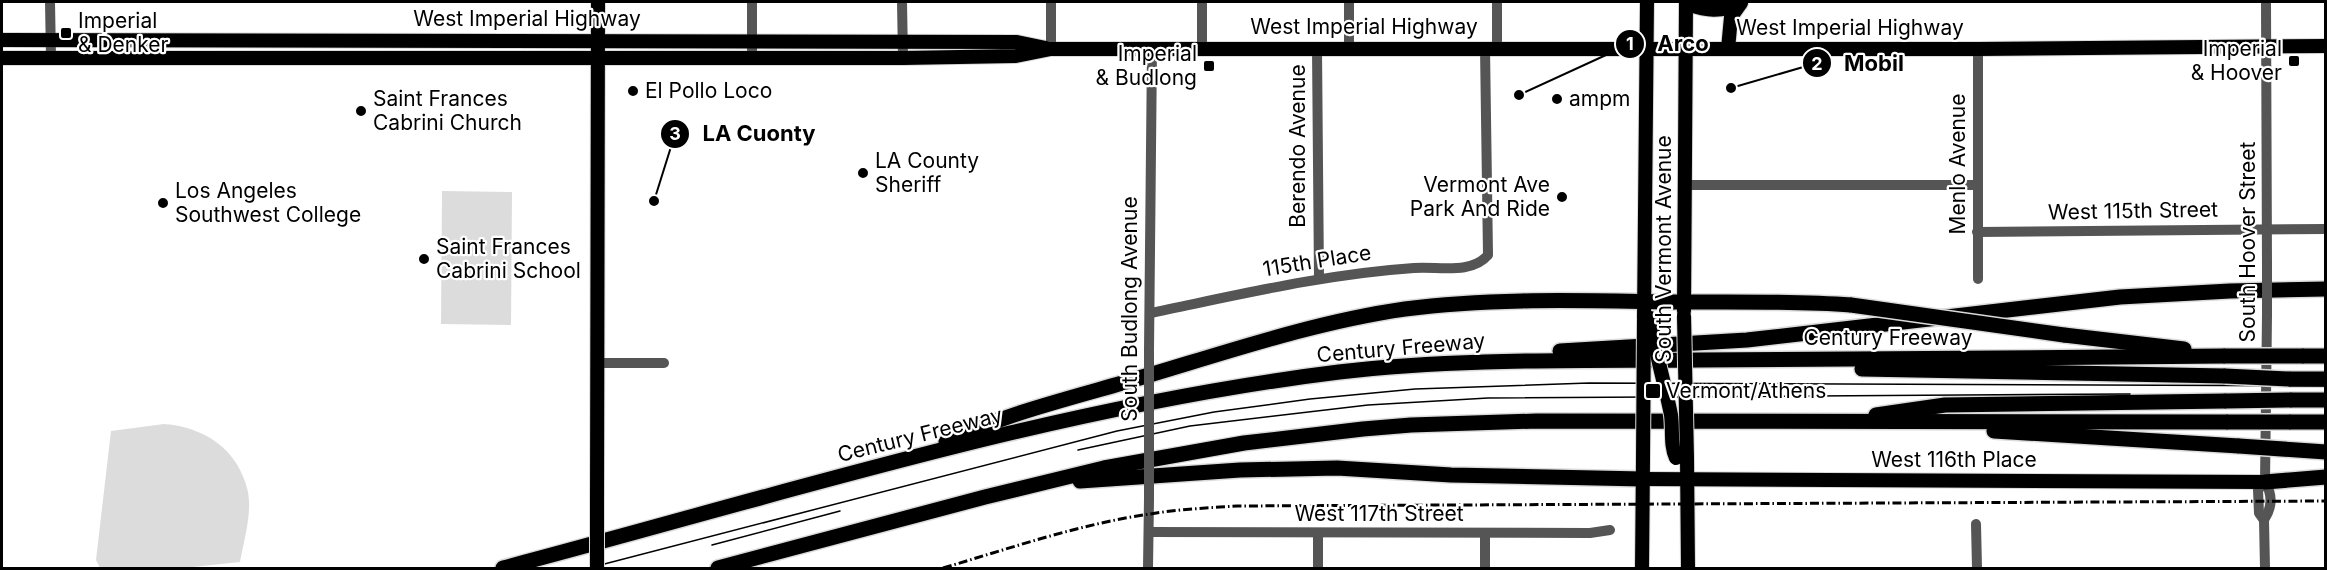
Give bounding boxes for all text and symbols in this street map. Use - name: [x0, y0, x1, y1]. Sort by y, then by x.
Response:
- street label: West Imperial Highway: [413, 6, 641, 31]
- place label: Imperial & Denker: [78, 8, 169, 57]
- street label: West Imperial Highway: [1250, 14, 1478, 39]
- street label: West Imperial Highway: [1736, 15, 1964, 40]
- callout: Arco: [1615, 24, 1720, 64]
- marker: Imperial & Denker: [59, 26, 73, 40]
- text: Arco: [1657, 30, 1709, 56]
- text: 1: [1626, 33, 1634, 54]
- place label: Imperial & Hoover: [2191, 36, 2282, 85]
- place label: Imperial & Budlong: [1096, 41, 1197, 90]
- callout: Mobil: [1802, 43, 1916, 83]
- text: Mobil: [1844, 50, 1904, 76]
- text: 2: [1811, 53, 1823, 74]
- marker: Imperial & Hoover: [2287, 54, 2301, 68]
- marker: Imperial & Budlong: [1202, 59, 1216, 73]
- street label: Berendo Avenue: [1285, 64, 1310, 228]
- place label: El Pollo Loco: [645, 78, 772, 103]
- marker: El Pollo Loco: [626, 84, 640, 98]
- place label: Saint Frances Cabrini Church: [373, 86, 522, 135]
- place label: ampm: [1569, 86, 1630, 111]
- marker: ampm: [1550, 92, 1564, 106]
- street label: Menlo Avenue: [1945, 94, 1970, 234]
- marker: Saint Frances Cabrini Church: [354, 104, 368, 118]
- callout: LA Cuonty: [660, 114, 827, 154]
- text: LA Cuonty: [702, 120, 816, 146]
- text: 3: [669, 123, 681, 144]
- street label: South Vermont Avenue: [1651, 135, 1676, 363]
- street label: South Hoover Street: [2235, 141, 2260, 342]
- place label: LA County Sheriff: [875, 148, 979, 197]
- marker: LA County Sheriff: [856, 166, 870, 180]
- place label: Vermont Ave Park And Ride: [1410, 172, 1550, 221]
- place label: Los Angeles Southwest College: [175, 178, 361, 227]
- marker: Vermont Ave Park And Ride: [1555, 190, 1569, 204]
- marker: Los Angeles Southwest College: [156, 196, 170, 210]
- street label: South Budlong Avenue: [1117, 196, 1142, 422]
- street label: West 115th Street: [2048, 197, 2218, 224]
- place label: Saint Frances Cabrini School: [436, 234, 581, 283]
- street label: 115th Place: [1261, 240, 1373, 281]
- marker: Saint Frances Cabrini School: [417, 252, 431, 266]
- street label: Century Freeway: [1803, 325, 1973, 350]
- street label: Century Freeway: [1316, 328, 1486, 367]
- place label: Vermont/Athens: [1666, 378, 1826, 403]
- marker: Vermont/Athens: [1644, 382, 1662, 400]
- street label: Century Freeway: [835, 402, 1005, 467]
- street label: West 116th Place: [1871, 447, 2037, 472]
- street label: West 117th Street: [1294, 501, 1464, 526]

